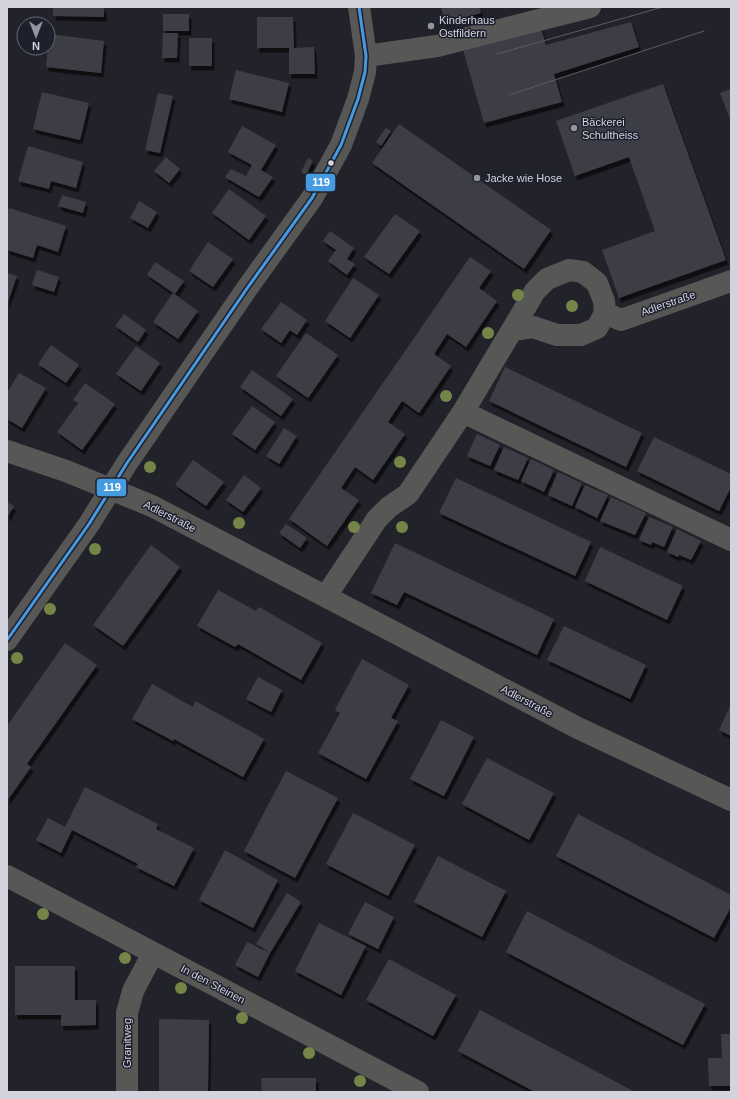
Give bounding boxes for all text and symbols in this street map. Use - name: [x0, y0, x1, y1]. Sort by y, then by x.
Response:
- place label: Kinderhaus Ostfildern: [439, 14, 495, 39]
- north arrow: [16, 16, 56, 56]
- marker: Kinderhaus Ostfildern: [426, 21, 436, 31]
- text: N: [32, 40, 40, 52]
- place label: Bäckerei Schultheiss: [582, 116, 639, 141]
- marker: Bäckerei Schultheiss: [569, 123, 579, 133]
- unlabelled marker: [326, 158, 336, 168]
- place label: Jacke wie Hose: [485, 172, 562, 184]
- line badge: 119: [305, 173, 336, 192]
- marker: Jacke wie Hose: [472, 173, 482, 183]
- text: 119: [312, 176, 330, 188]
- street label: Adlerstraße: [639, 288, 697, 318]
- line badge: 119: [96, 478, 127, 497]
- text: 119: [103, 481, 121, 493]
- street label: Adlerstraße: [142, 498, 198, 534]
- street label: Adlerstraße: [499, 682, 555, 720]
- street label: In den Steinen: [179, 962, 247, 1006]
- street label: Granitweg: [121, 1018, 133, 1068]

